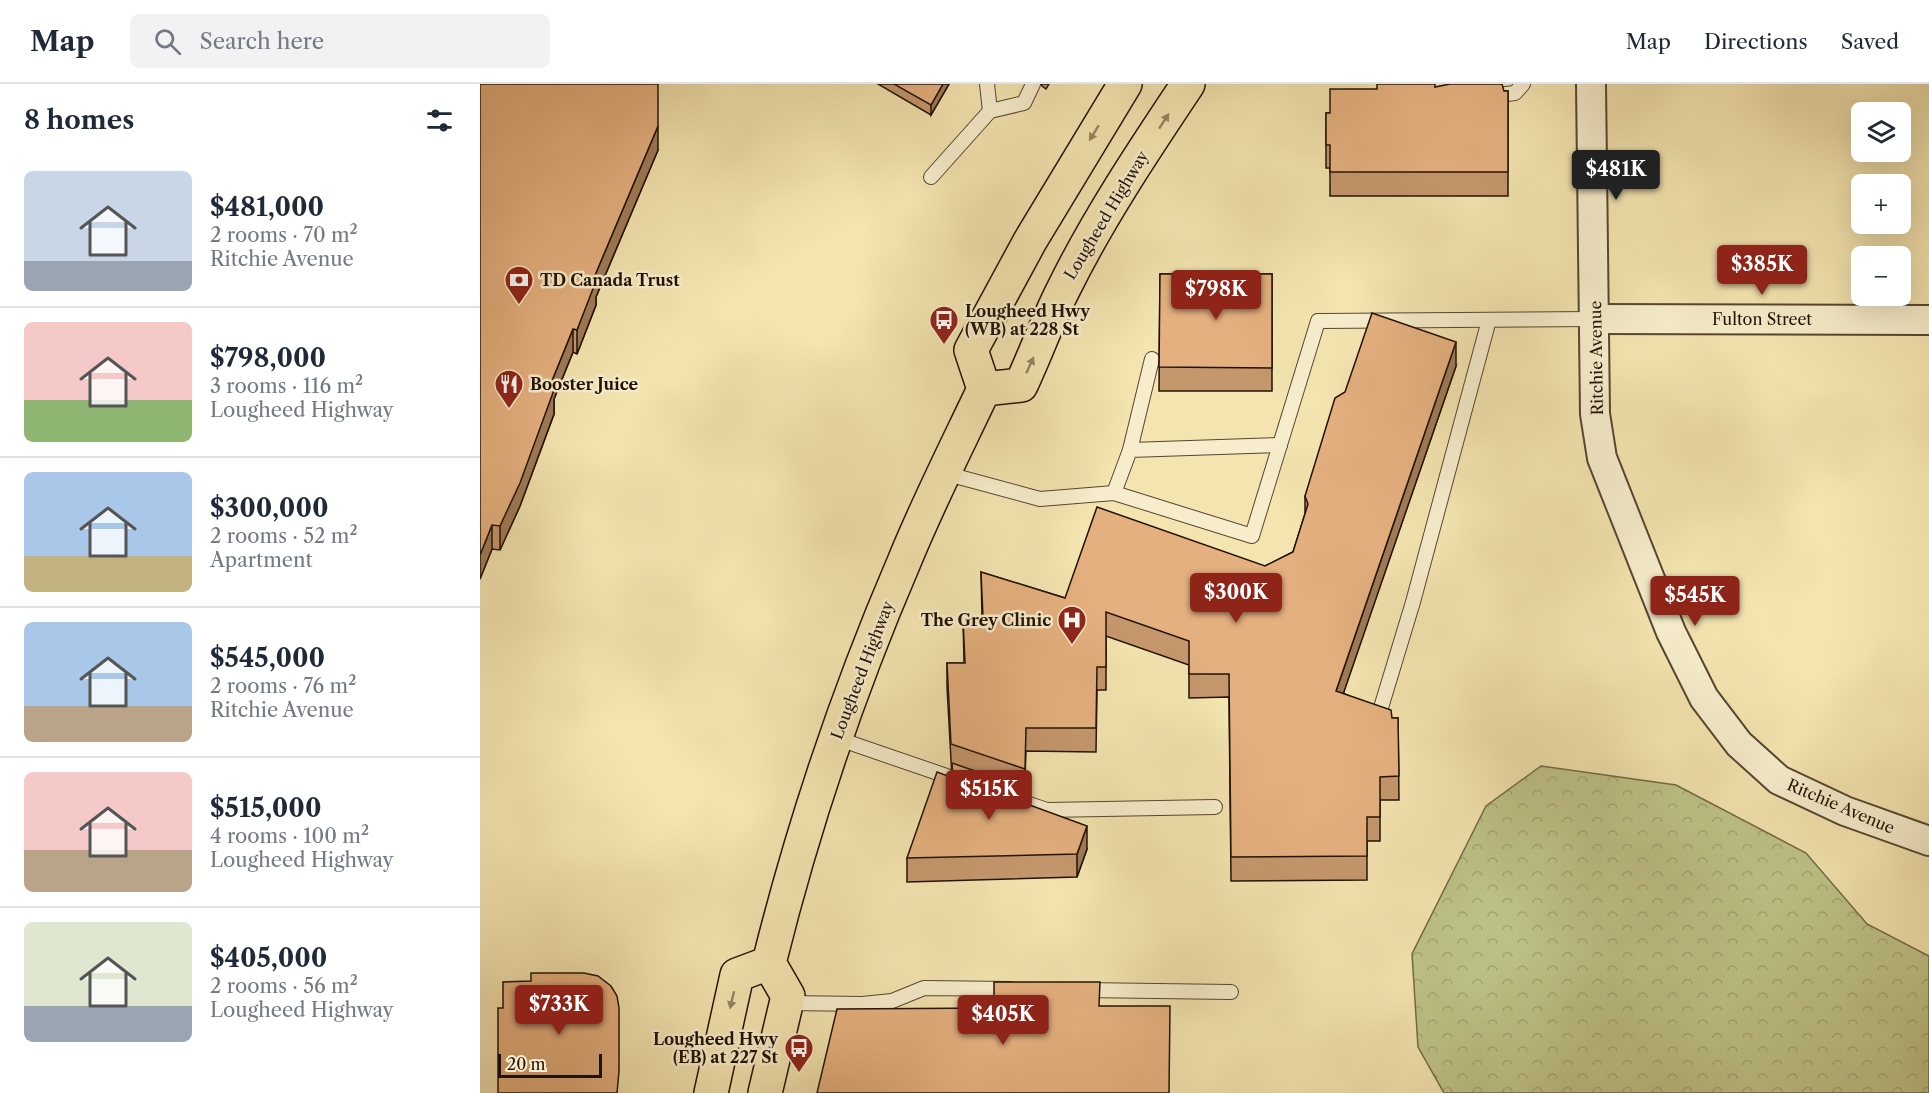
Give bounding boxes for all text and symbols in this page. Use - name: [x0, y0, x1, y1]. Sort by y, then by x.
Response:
- search box: [130, 14, 550, 68]
- text: Map: [30, 24, 94, 58]
- icon: search: [151, 25, 184, 58]
- text: Search here: [199, 28, 324, 55]
- text: Map: [1626, 29, 1671, 54]
- text: Directions: [1704, 29, 1808, 54]
- text: Saved: [1841, 29, 1899, 54]
- map controls: [1851, 102, 1911, 306]
- button: layers: [1851, 102, 1911, 162]
- text: 8 homes: [24, 104, 134, 136]
- icon: filters: [423, 104, 456, 137]
- one-way arrow: [1158, 113, 1170, 129]
- one-way arrow: [1089, 125, 1100, 141]
- street label: Lougheed Highway: [1060, 146, 1153, 283]
- pin: $481K: [1574, 150, 1658, 201]
- text: $481K: [1586, 157, 1646, 181]
- button: +: [1851, 174, 1911, 234]
- text: $481,000: [210, 191, 324, 223]
- icon: home: [72, 195, 144, 267]
- text: 2 rooms · 70 m²: [210, 223, 358, 247]
- pin: $385K: [1720, 245, 1804, 296]
- button: −: [1851, 246, 1911, 306]
- text: Ritchie Avenue: [210, 247, 354, 271]
- text: $385K: [1731, 252, 1793, 276]
- bank icon: TD Canada Trust: [503, 264, 535, 306]
- place label: TD Canada Trust: [540, 270, 680, 290]
- pin: $798K: [1174, 270, 1258, 321]
- text: $798K: [1185, 277, 1247, 301]
- street label: Ritchie Avenue: [1585, 300, 1607, 416]
- place label: Lougheed Hwy (WB) at 228 St: [965, 301, 1091, 339]
- bus stop icon: Lougheed Hwy (WB) at 228 St: [928, 304, 960, 346]
- street label: Fulton Street: [1712, 309, 1812, 329]
- text: $798,000: [210, 342, 326, 374]
- icon: home: [72, 346, 144, 418]
- one-way arrow: [1026, 356, 1035, 373]
- restaurant icon: Booster Juice: [493, 368, 525, 410]
- text: 3 rooms · 116 m²: [210, 374, 363, 398]
- place label: Booster Juice: [530, 374, 639, 394]
- text: Lougheed Highway: [210, 398, 394, 422]
- text: $300,000: [210, 492, 329, 524]
- icon: home: [72, 496, 144, 568]
- text: 2 rooms · 52 m²: [210, 524, 358, 548]
- text: Apartment: [210, 548, 313, 572]
- pin: $300K: [1194, 573, 1278, 624]
- pin: $545K: [1653, 576, 1737, 627]
- text: $300K: [1204, 580, 1268, 604]
- text: $545K: [1664, 583, 1726, 607]
- street label: Lougheed Highway: [826, 597, 898, 742]
- hospital icon: The Grey Clinic: [1056, 604, 1088, 646]
- place label: The Grey Clinic: [921, 610, 1051, 630]
- text: $545,000: [210, 642, 325, 674]
- icon: home: [72, 646, 144, 718]
- text: 2 rooms · 76 m²: [210, 674, 356, 698]
- text: Ritchie Avenue: [210, 698, 354, 722]
- pin: $515K: [947, 770, 1031, 821]
- street label: Ritchie Avenue: [1784, 774, 1898, 838]
- text: $515K: [960, 777, 1018, 801]
- text: $515,000: [210, 792, 321, 824]
- icon: home: [72, 796, 144, 868]
- text: 4 rooms · 100 m²: [210, 824, 369, 848]
- text: Lougheed Highway: [210, 848, 394, 872]
- text: $405,000: [210, 942, 327, 974]
- icon: home: [72, 946, 144, 1018]
- text: 2 rooms · 56 m²: [210, 974, 358, 998]
- pin: $733K: [517, 985, 601, 1036]
- one-way arrow: [726, 990, 736, 1009]
- text: $733K: [529, 992, 589, 1016]
- pin: $405K: [961, 995, 1045, 1046]
- text: Lougheed Highway: [210, 998, 394, 1022]
- text: $405K: [972, 1002, 1034, 1026]
- place label: Lougheed Hwy (EB) at 227 St: [653, 1029, 779, 1067]
- bus stop icon: Lougheed Hwy (EB) at 227 St: [783, 1032, 815, 1074]
- scale bar: [498, 1051, 602, 1078]
- text: 20 m: [507, 1054, 546, 1074]

